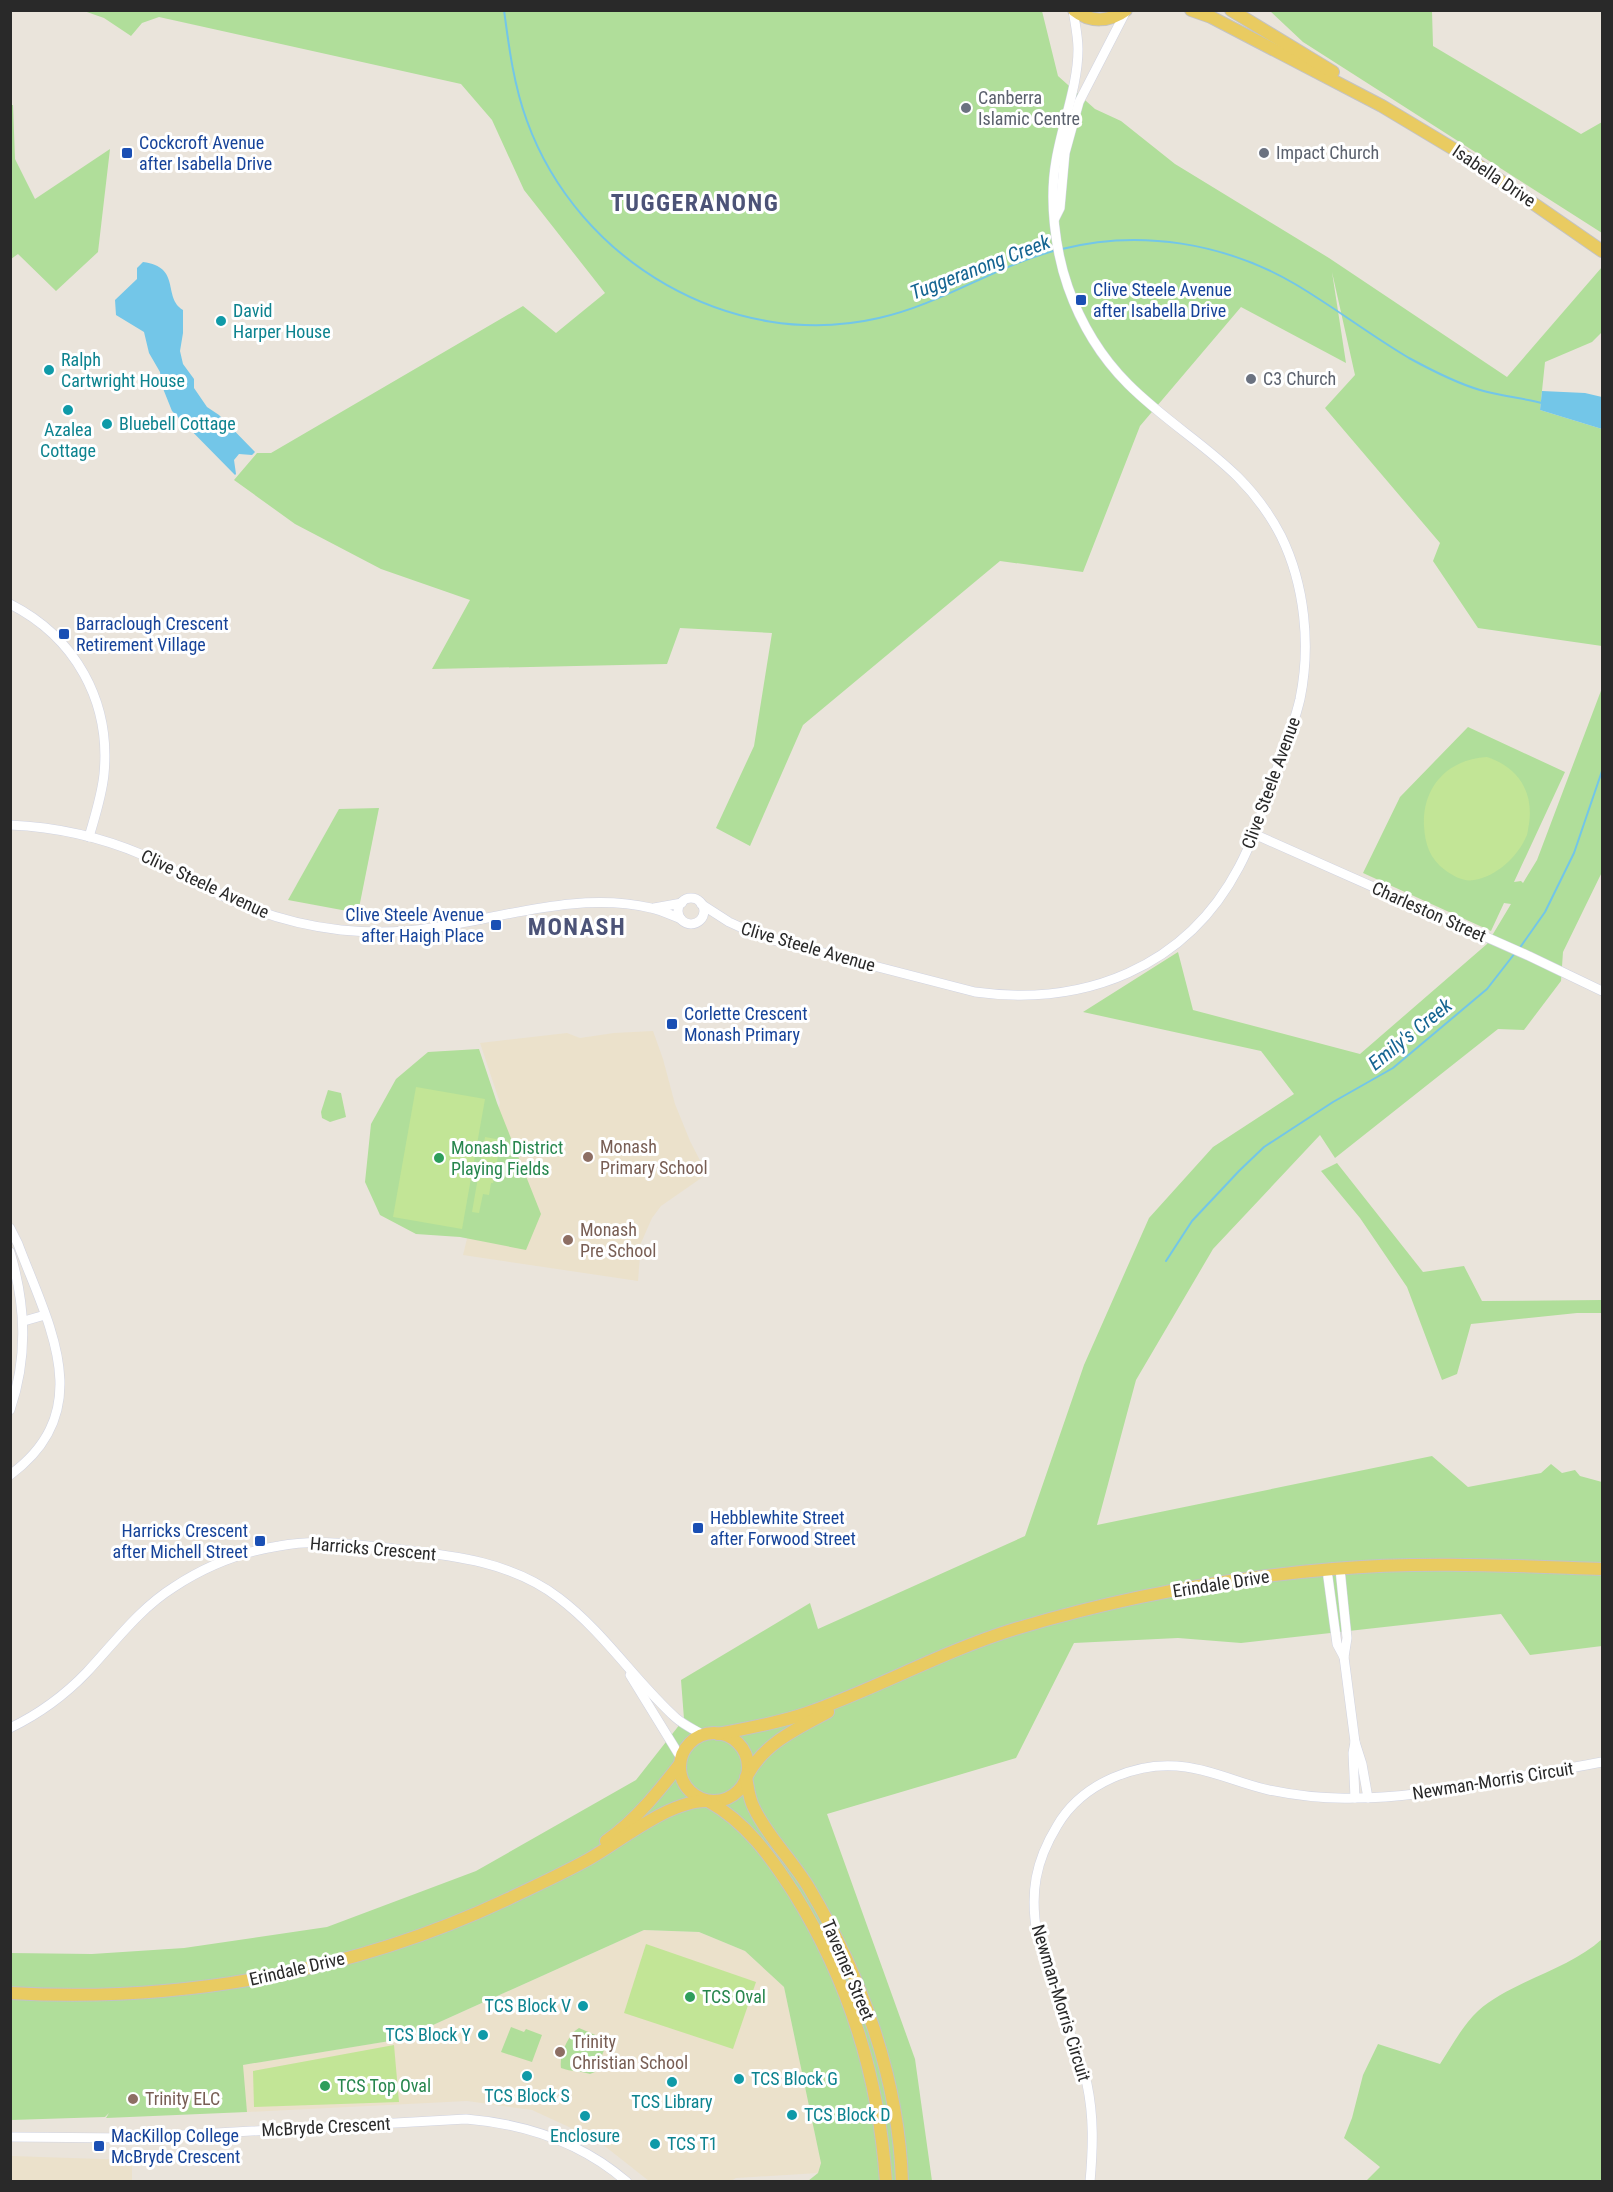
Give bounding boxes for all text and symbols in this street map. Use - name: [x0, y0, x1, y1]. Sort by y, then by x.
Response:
- place label: Canberra Islamic Centre: [978, 87, 1080, 129]
- marker: Canberra Islamic Centre: [959, 101, 973, 115]
- place label: Cockcroft Avenue after Isabella Drive: [139, 132, 272, 174]
- street label: Isabella Drive: [1449, 140, 1540, 211]
- place label: Impact Church: [1276, 142, 1379, 163]
- marker: Cockcroft Avenue after Isabella Drive: [120, 146, 134, 160]
- marker: Impact Church: [1257, 146, 1271, 160]
- district label: TUGGERANONG: [611, 189, 779, 217]
- water label: Tuggeranong Creek: [907, 229, 1055, 305]
- place label: Clive Steele Avenue after Isabella Drive: [1093, 279, 1232, 321]
- marker: Clive Steele Avenue after Isabella Drive: [1074, 293, 1088, 307]
- place label: David Harper House: [233, 300, 331, 342]
- marker: David Harper House: [214, 314, 228, 328]
- place label: Ralph Cartwright House: [61, 349, 185, 391]
- marker: Ralph Cartwright House: [42, 363, 56, 377]
- place label: C3 Church: [1263, 368, 1336, 389]
- marker: C3 Church: [1244, 372, 1258, 386]
- marker: Azalea Cottage: [61, 403, 75, 417]
- place label: Bluebell Cottage: [119, 413, 236, 434]
- marker: Bluebell Cottage: [100, 417, 114, 431]
- place label: Azalea Cottage: [40, 419, 96, 461]
- place label: Barraclough Crescent Retirement Village: [76, 613, 229, 655]
- marker: Barraclough Crescent Retirement Village: [57, 627, 71, 641]
- street label: Clive Steele Avenue: [1237, 714, 1304, 852]
- street label: Clive Steele Avenue: [138, 845, 272, 922]
- street label: Charleston Street: [1369, 877, 1490, 946]
- place label: Clive Steele Avenue after Haigh Place: [345, 904, 484, 946]
- district label: MONASH: [528, 913, 626, 941]
- street label: Clive Steele Avenue: [739, 917, 878, 976]
- marker: Clive Steele Avenue after Haigh Place: [489, 918, 503, 932]
- water label: Emily's Creek: [1363, 992, 1458, 1075]
- place label: Corlette Crescent Monash Primary: [684, 1003, 807, 1045]
- marker: Corlette Crescent Monash Primary: [665, 1017, 679, 1031]
- place label: Monash Primary School: [600, 1136, 708, 1178]
- place label: Monash District Playing Fields: [451, 1137, 563, 1179]
- marker: Monash Primary School: [581, 1150, 595, 1164]
- marker: Monash District Playing Fields: [432, 1151, 446, 1165]
- place label: Monash Pre School: [580, 1219, 656, 1261]
- marker: Monash Pre School: [561, 1233, 575, 1247]
- place label: Hebblewhite Street after Forwood Street: [710, 1507, 856, 1549]
- place label: Harricks Crescent after Michell Street: [113, 1520, 248, 1562]
- marker: Hebblewhite Street after Forwood Street: [691, 1521, 705, 1535]
- street label: Harricks Crescent: [309, 1533, 437, 1564]
- marker: Harricks Crescent after Michell Street: [253, 1534, 267, 1548]
- street label: Erindale Drive: [1171, 1566, 1271, 1601]
- street label: Newman-Morris Circuit: [1411, 1757, 1575, 1804]
- street label: Taverner Street: [818, 1916, 879, 2023]
- street label: Newman-Morris Circuit: [1028, 1922, 1095, 2084]
- street label: Erindale Drive: [247, 1947, 347, 1990]
- place label: TCS Oval: [702, 1986, 766, 2007]
- marker: TCS Oval: [683, 1990, 697, 2004]
- place label: TCS Block V: [485, 1995, 571, 2016]
- marker: TCS Block V: [576, 1999, 590, 2013]
- place label: TCS Block Y: [385, 2024, 472, 2045]
- marker: TCS Block Y: [476, 2028, 490, 2042]
- place label: Trinity Christian School: [572, 2031, 688, 2073]
- marker: Trinity Christian School: [553, 2045, 567, 2059]
- place label: TCS Block G: [751, 2068, 838, 2089]
- marker: TCS Block S: [520, 2069, 534, 2083]
- marker: TCS Block G: [732, 2072, 746, 2086]
- place label: TCS Top Oval: [337, 2075, 431, 2096]
- marker: TCS Library: [665, 2075, 679, 2089]
- marker: TCS Top Oval: [318, 2079, 332, 2093]
- place label: TCS Block S: [484, 2085, 570, 2106]
- place label: Trinity ELC: [145, 2088, 220, 2109]
- place label: TCS Library: [631, 2091, 713, 2112]
- marker: Trinity ELC: [126, 2092, 140, 2106]
- place label: TCS Block D: [804, 2104, 891, 2125]
- marker: TCS Block D: [785, 2108, 799, 2122]
- marker: Enclosure: [578, 2109, 592, 2123]
- street label: McBryde Crescent: [261, 2113, 391, 2140]
- place label: MacKillop College McBryde Crescent: [111, 2125, 240, 2167]
- place label: Enclosure: [550, 2125, 620, 2146]
- place label: TCS T1: [667, 2133, 718, 2154]
- marker: TCS T1: [648, 2137, 662, 2151]
- marker: MacKillop College McBryde Crescent: [92, 2139, 106, 2153]

